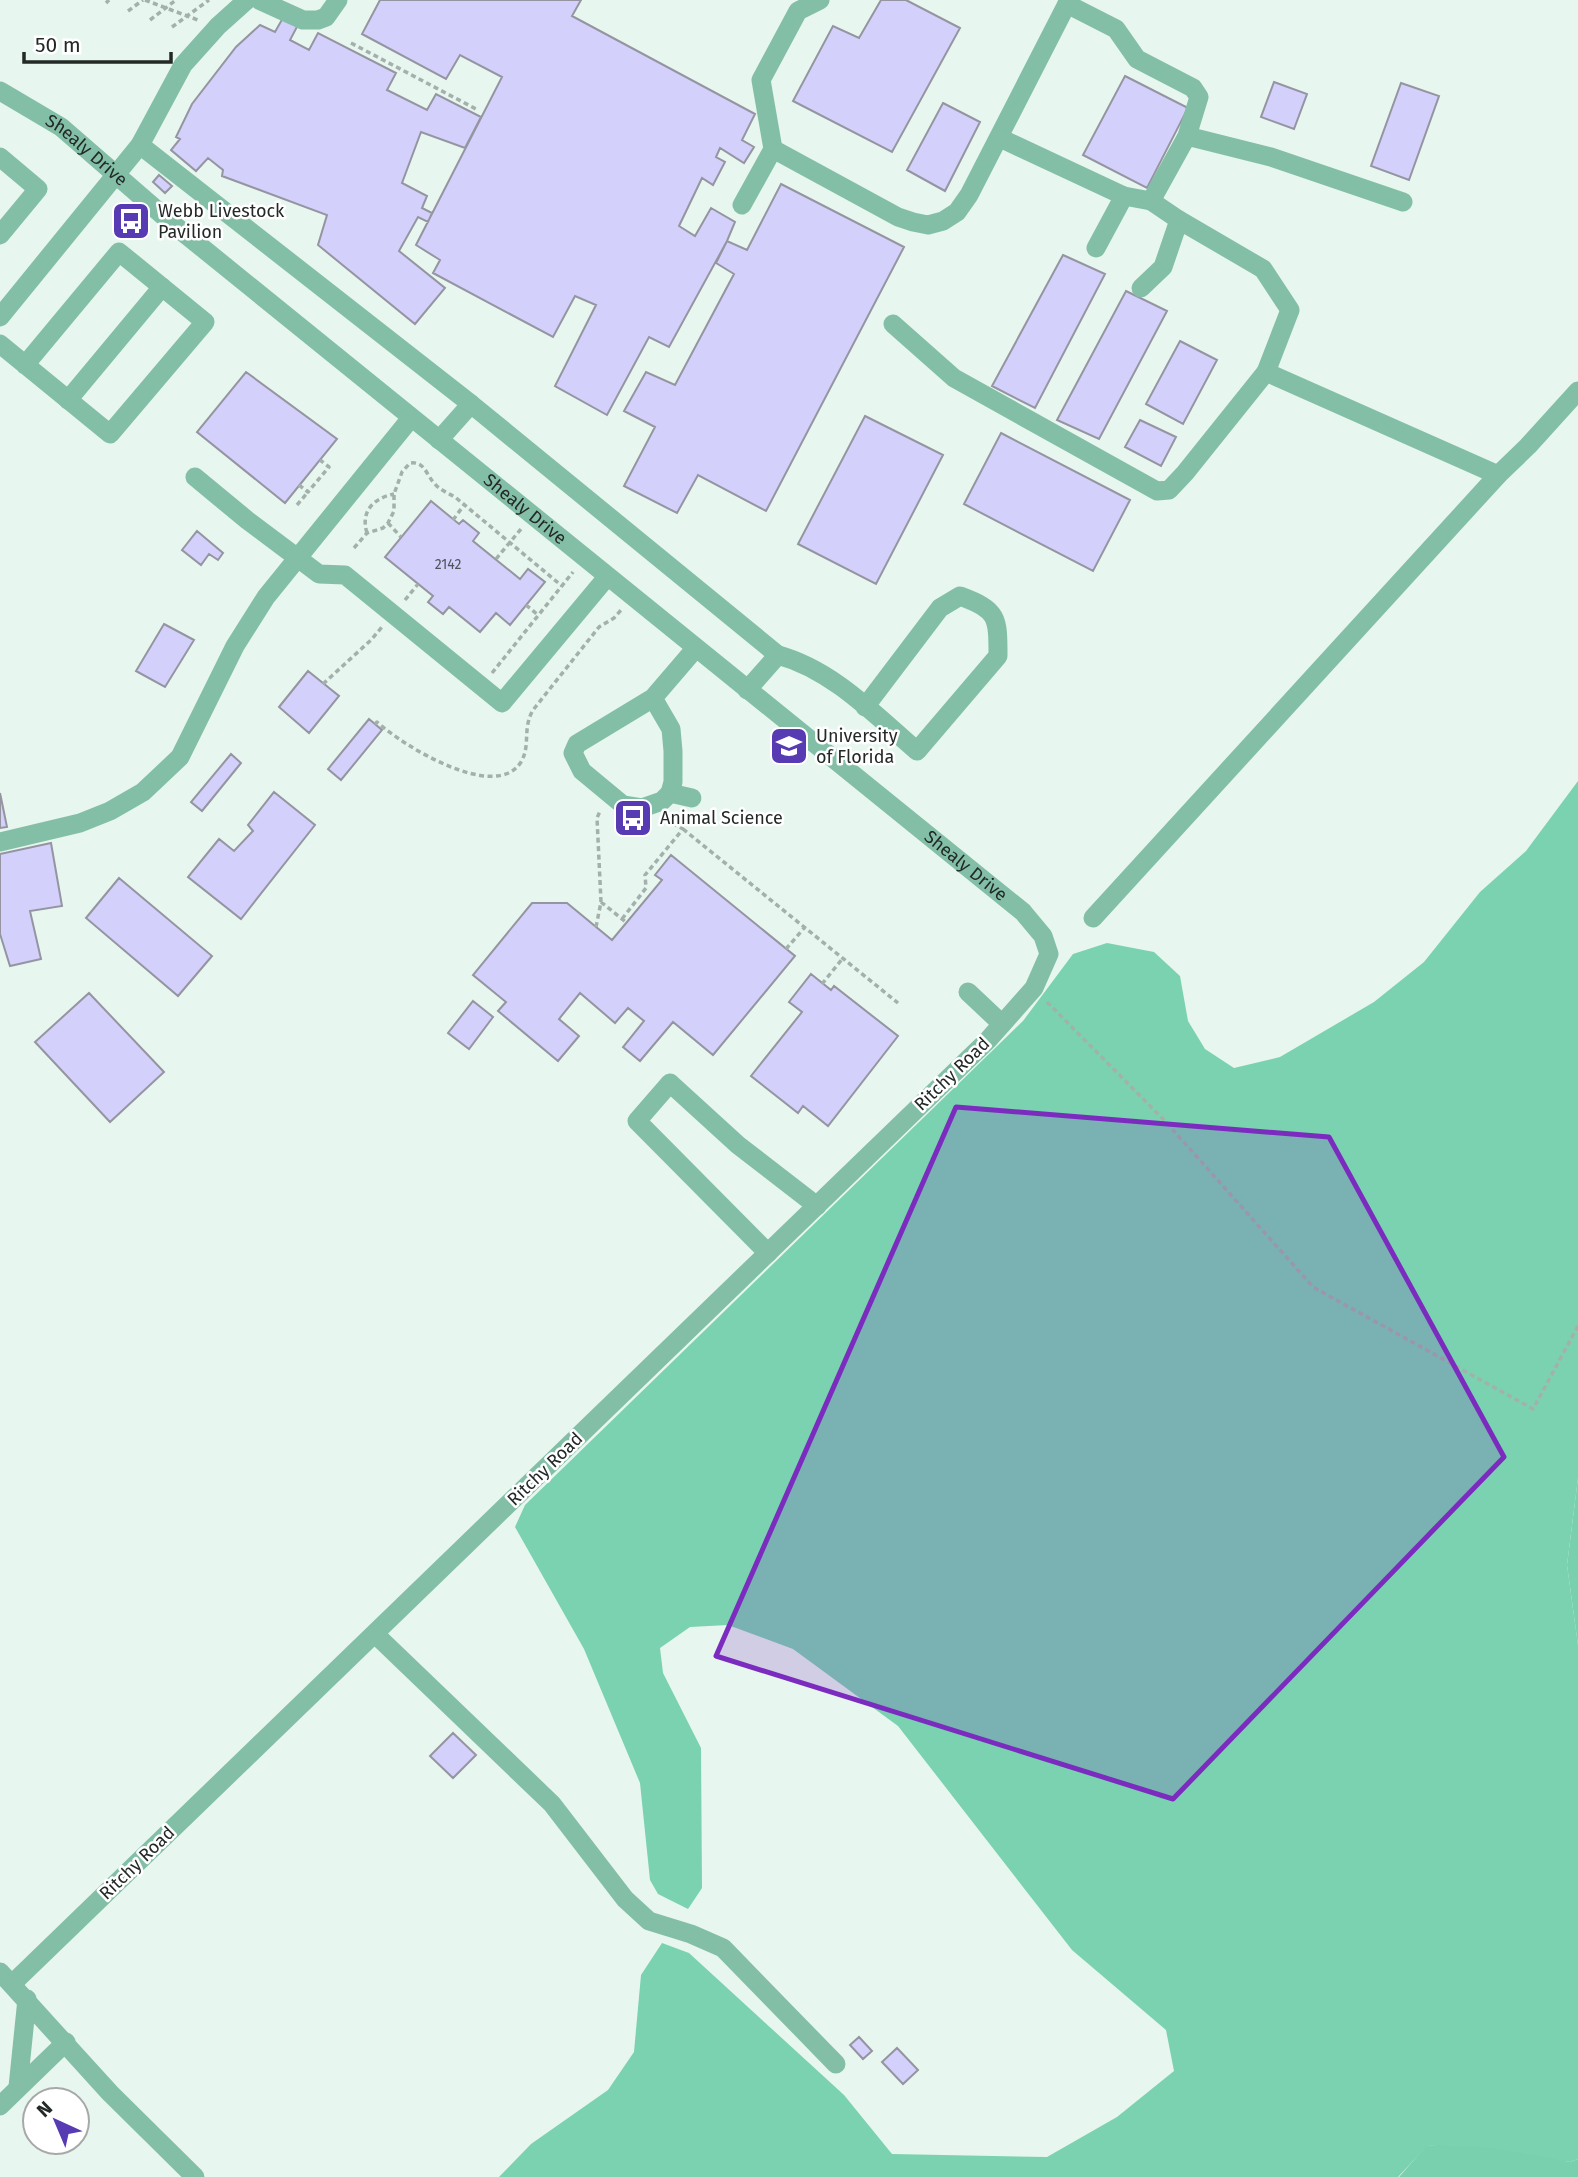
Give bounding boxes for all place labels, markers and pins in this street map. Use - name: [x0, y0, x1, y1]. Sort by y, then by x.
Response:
- bus stop icon: Webb Livestock Pavilion: [110, 200, 152, 242]
- place label: Webb Livestock Pavilion: [158, 200, 285, 243]
- school or university icon: University of Florida: [768, 725, 810, 767]
- place label: University of Florida: [816, 725, 898, 768]
- bus stop icon: Animal Science: [612, 797, 654, 839]
- place label: Animal Science: [660, 807, 783, 829]

